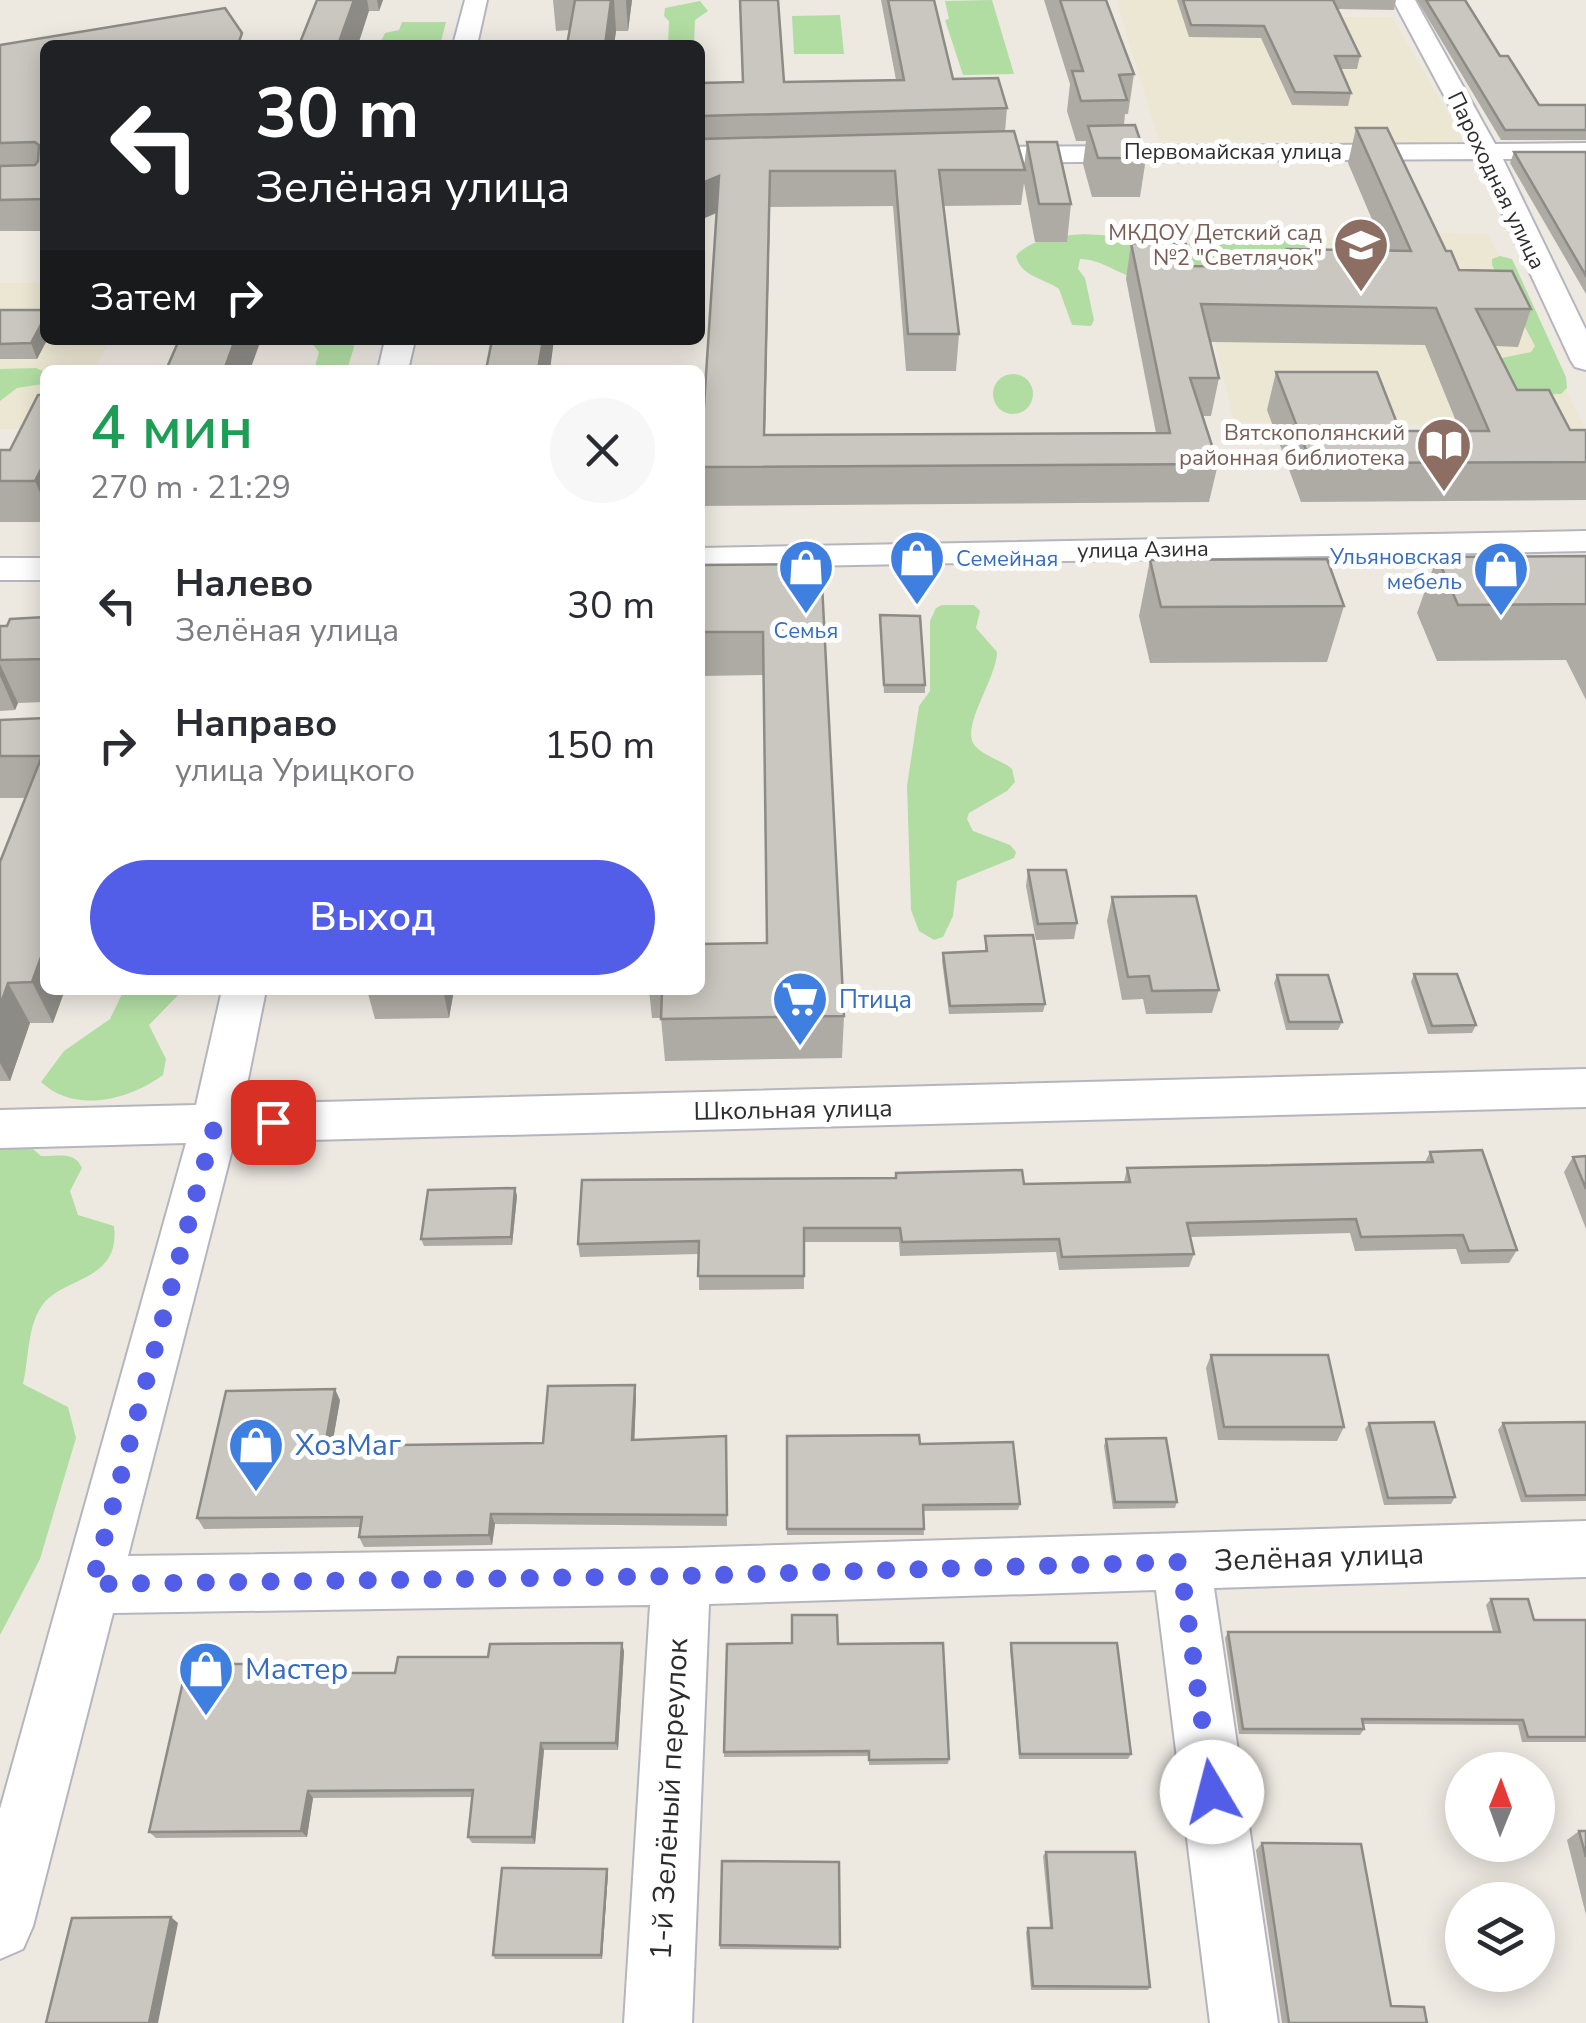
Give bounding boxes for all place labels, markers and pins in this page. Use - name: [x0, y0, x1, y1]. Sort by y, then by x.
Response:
- school or university icon: МКДОУ Детский сад №2 "Светлячок": [1331, 215, 1391, 294]
- place label: МКДОУ Детский сад №2 "Светлячок": [1108, 218, 1322, 273]
- library icon: Вятскополянский районная библиотека: [1414, 415, 1474, 494]
- place label: Вятскополянский районная библиотека: [1179, 418, 1405, 473]
- shop icon: Семейная: [887, 528, 947, 607]
- shop icon: Семья: [776, 537, 836, 616]
- shop icon: Ульяновская мебель: [1471, 539, 1531, 618]
- place label: Ульяновская мебель: [1329, 542, 1462, 597]
- place label: Семейная: [956, 544, 1058, 574]
- place label: Семья: [774, 616, 838, 646]
- supermarket icon: Птица: [770, 969, 830, 1048]
- place label: Птица: [839, 983, 912, 1017]
- pin: [231, 1080, 316, 1165]
- shop icon: ХозМаг: [226, 1415, 286, 1494]
- place label: ХозМаг: [295, 1425, 401, 1466]
- shop icon: Мастер: [176, 1639, 236, 1718]
- place label: Мастер: [245, 1649, 348, 1690]

